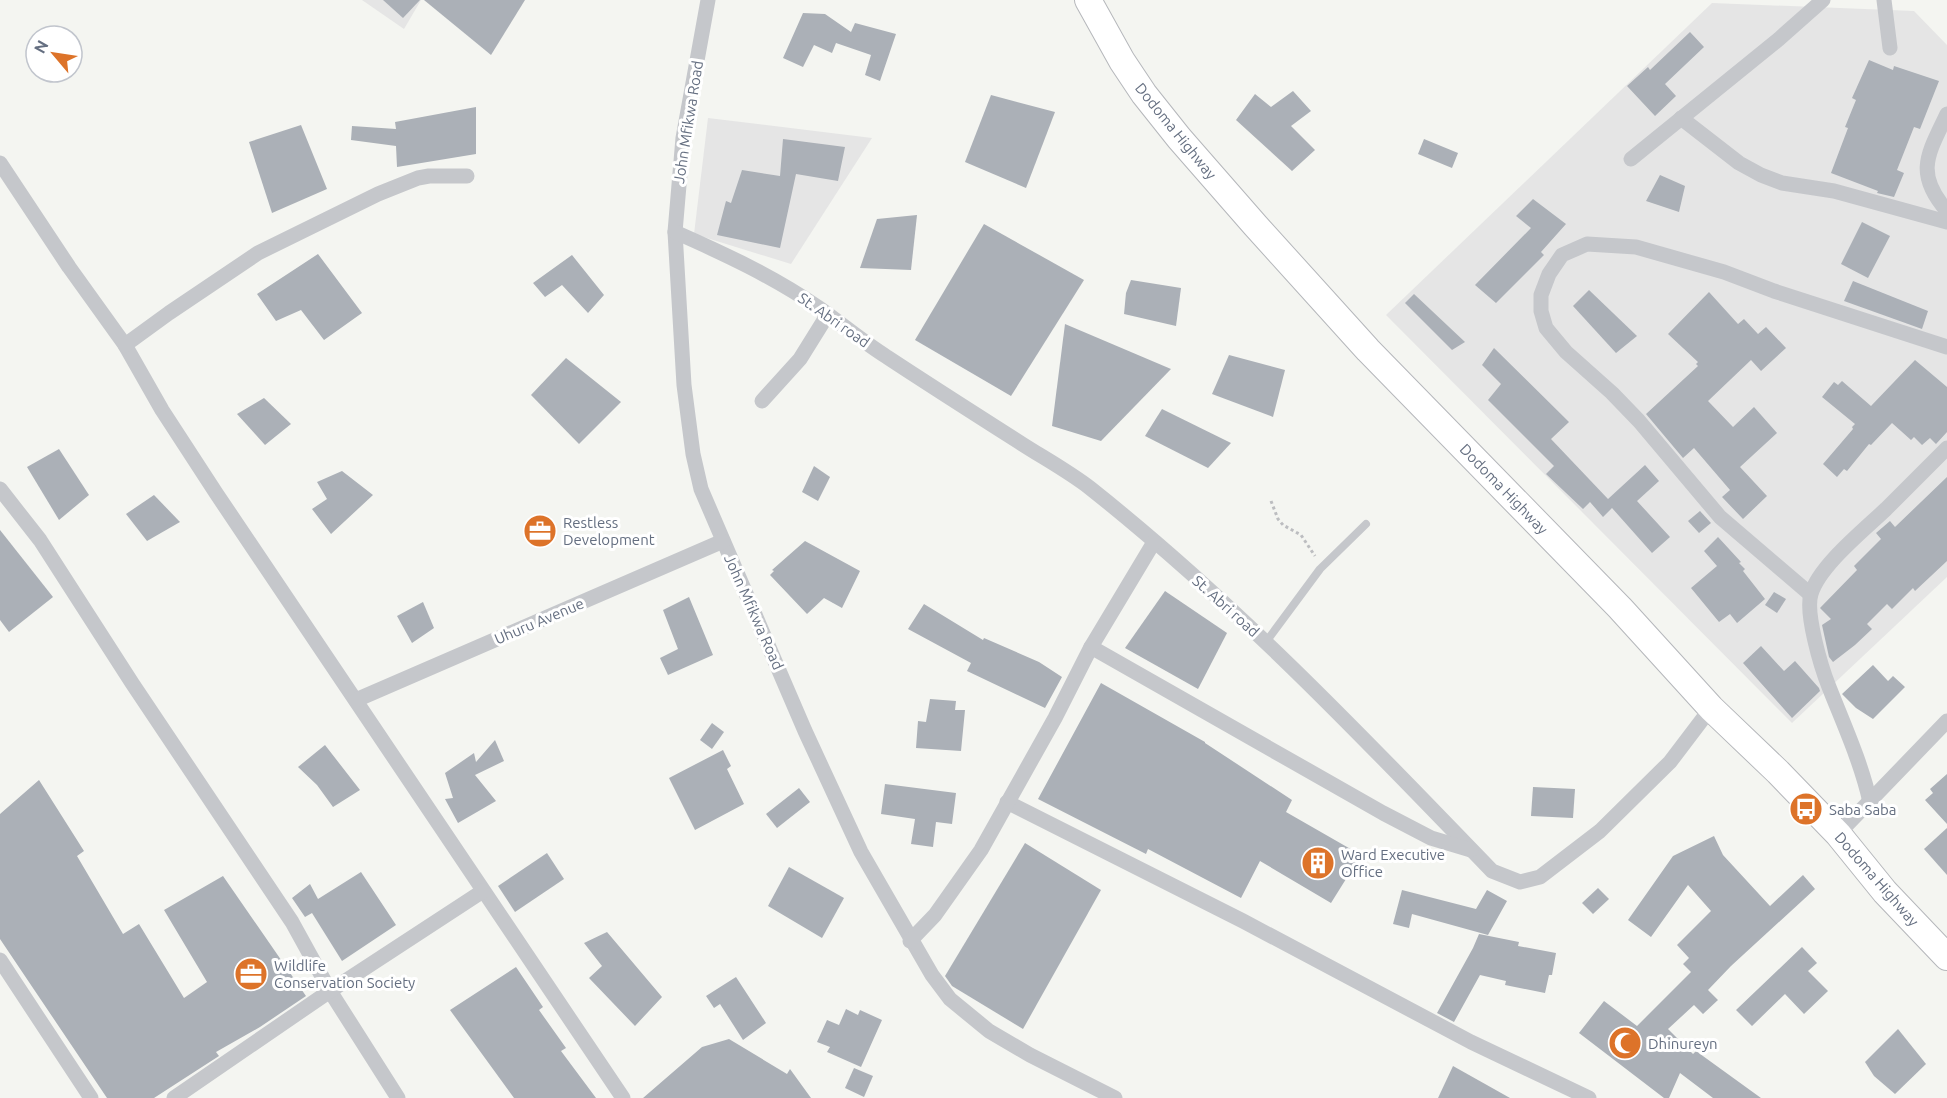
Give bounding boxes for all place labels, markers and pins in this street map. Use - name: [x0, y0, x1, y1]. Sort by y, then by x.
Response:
- office icon: Restless Development: [522, 513, 558, 549]
- place label: Restless Development: [563, 514, 655, 548]
- bus stop icon: Saba Saba: [1788, 791, 1824, 827]
- place label: Saba Saba: [1829, 801, 1897, 818]
- building icon: Ward Executive Office: [1300, 845, 1336, 881]
- place label: Ward Executive Office: [1341, 846, 1445, 880]
- office icon: Wildlife Conservation Society: [233, 956, 269, 992]
- place label: Wildlife Conservation Society: [274, 957, 415, 991]
- mosque icon: Dhinureyn: [1607, 1025, 1643, 1061]
- place label: Dhinureyn: [1648, 1035, 1718, 1052]

